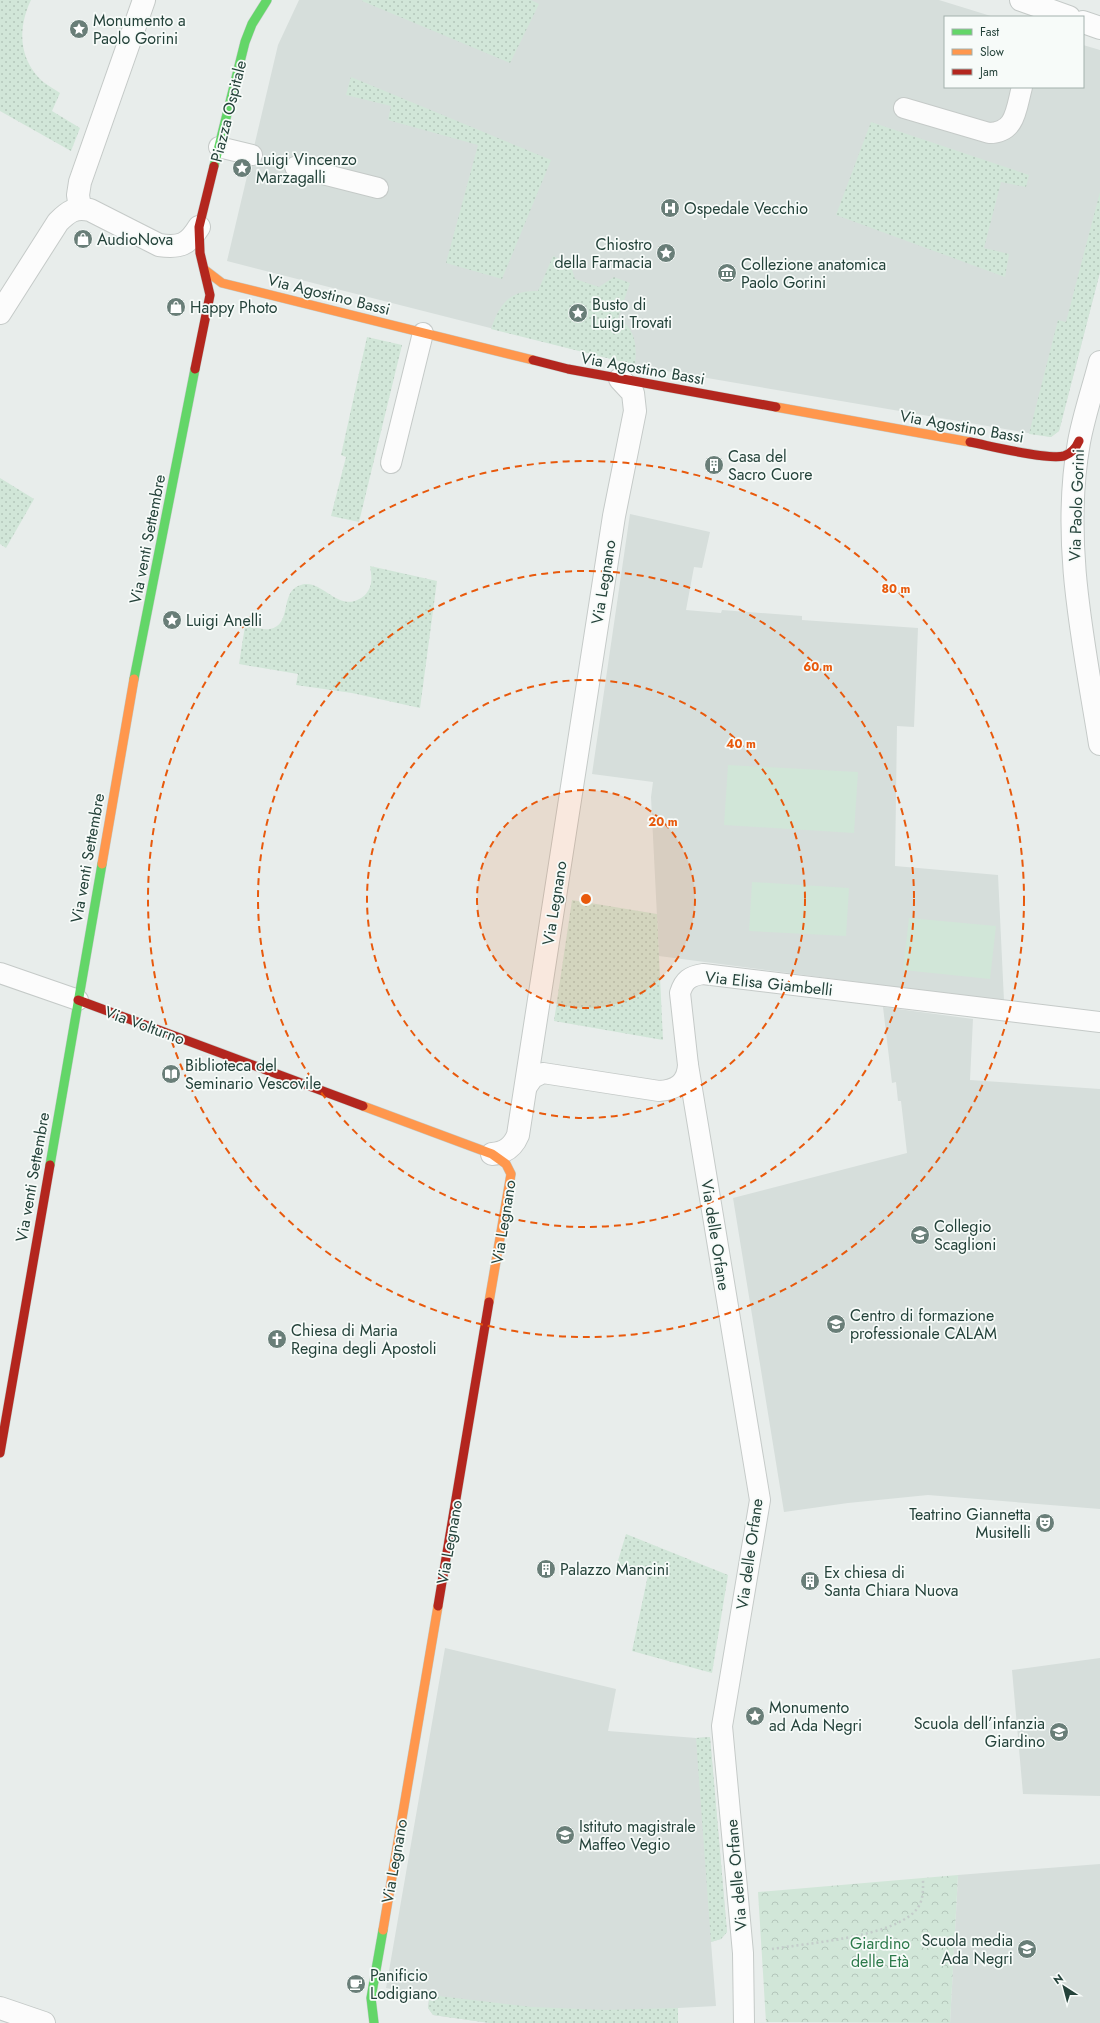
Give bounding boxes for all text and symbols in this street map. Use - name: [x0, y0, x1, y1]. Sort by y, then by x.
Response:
- place label: Monumento a Paolo Gorini: [93, 9, 186, 50]
- legend: [944, 16, 1084, 88]
- place icon: Monumento a Paolo Gorini: [68, 18, 90, 40]
- text: Fast: [980, 23, 999, 41]
- text: Slow: [980, 43, 1005, 61]
- street label: Piazza Ospitale: [205, 58, 252, 164]
- text: Jam: [978, 63, 998, 81]
- place label: Luigi Vincenzo Marzagalli: [256, 148, 357, 189]
- place icon: Luigi Vincenzo Marzagalli: [231, 157, 253, 179]
- hospital icon: Ospedale Vecchio: [659, 197, 681, 219]
- place label: Ospedale Vecchio: [684, 197, 808, 220]
- shop icon: AudioNova: [72, 228, 94, 250]
- place label: AudioNova: [97, 228, 173, 251]
- place label: Chiostro della Farmacia: [554, 233, 652, 274]
- place icon: Chiostro della Farmacia: [655, 242, 677, 264]
- place label: Collezione anatomica Paolo Gorini: [741, 253, 886, 294]
- museum icon: Collezione anatomica Paolo Gorini: [716, 262, 738, 284]
- street label: Via Agostino Bassi: [265, 268, 393, 321]
- place label: Busto di Luigi Trovati: [592, 293, 672, 334]
- shop icon: Happy Photo: [165, 296, 187, 318]
- place label: Happy Photo: [190, 296, 278, 319]
- place icon: Busto di Luigi Trovati: [567, 302, 589, 324]
- street label: Via Agostino Bassi: [579, 346, 707, 391]
- street label: Via Agostino Bassi: [898, 404, 1026, 449]
- place label: Casa del Sacro Cuore: [728, 445, 812, 486]
- street label: Via Paolo Gorini: [1063, 448, 1090, 562]
- building icon: Casa del Sacro Cuore: [703, 454, 725, 476]
- street label: Via venti Settembre: [124, 472, 171, 606]
- street label: Via Legnano: [585, 538, 622, 626]
- text: 80 m: [882, 580, 911, 598]
- place icon: Luigi Anelli: [161, 609, 183, 631]
- place label: Luigi Anelli: [186, 609, 262, 632]
- text: 60 m: [803, 658, 833, 676]
- text: 40 m: [726, 735, 756, 753]
- street label: Via venti Settembre: [65, 791, 110, 925]
- text: 20 m: [648, 813, 678, 831]
- street label: Via Legnano: [536, 859, 573, 947]
- centre of rings: [579, 892, 593, 906]
- street label: Via Elisa Giambelli: [704, 965, 834, 1002]
- street label: Via Volturno: [102, 1000, 188, 1051]
- place label: Biblioteca del Seminario Vescovile: [185, 1054, 321, 1095]
- library icon: Biblioteca del Seminario Vescovile: [160, 1063, 182, 1085]
- street label: Via venti Settembre: [10, 1110, 55, 1244]
- street label: Via Legnano: [485, 1178, 522, 1266]
- street label: Via delle Orfane: [695, 1178, 736, 1292]
- place label: Collegio Scaglioni: [934, 1215, 996, 1256]
- school or university icon: Collegio Scaglioni: [909, 1224, 931, 1246]
- place label: Centro di formazione professionale CALAM: [850, 1304, 997, 1345]
- school or university icon: Centro di formazione professionale CALAM: [825, 1313, 847, 1335]
- place label: Chiesa di Maria Regina degli Apostoli: [291, 1319, 437, 1360]
- church icon: Chiesa di Maria Regina degli Apostoli: [266, 1328, 288, 1350]
- street label: Via delle Orfane: [730, 1497, 769, 1611]
- street label: Via Legnano: [431, 1498, 468, 1586]
- place label: Teatrino Giannetta Musitelli: [909, 1503, 1031, 1544]
- theatre icon: Teatrino Giannetta Musitelli: [1034, 1512, 1056, 1534]
- building icon: Palazzo Mancini: [535, 1558, 557, 1580]
- place label: Palazzo Mancini: [560, 1558, 669, 1581]
- place label: Ex chiesa di Santa Chiara Nuova: [824, 1561, 958, 1602]
- building icon: Ex chiesa di Santa Chiara Nuova: [799, 1570, 821, 1592]
- place label: Monumento ad Ada Negri: [769, 1696, 862, 1737]
- place icon: Monumento ad Ada Negri: [744, 1705, 766, 1727]
- place label: Scuola dell’infanzia Giardino: [914, 1712, 1045, 1753]
- school or university icon: Scuola dell’infanzia Giardino: [1048, 1721, 1070, 1743]
- place label: Istituto magistrale Maffeo Vegio: [579, 1815, 696, 1856]
- street label: Via Legnano: [376, 1817, 413, 1905]
- street label: Via delle Orfane: [720, 1818, 753, 1932]
- school or university icon: Istituto magistrale Maffeo Vegio: [554, 1824, 576, 1846]
- place label: Scuola media Ada Negri: [922, 1929, 1013, 1970]
- park label: Giardino delle Età: [850, 1932, 910, 1973]
- school or university icon: Scuola media Ada Negri: [1016, 1938, 1038, 1960]
- place label: Panificio Lodigiano: [370, 1964, 438, 2005]
- north arrow: [1044, 1967, 1084, 2007]
- text: N: [1050, 1970, 1066, 1988]
- cafe icon: Panificio Lodigiano: [345, 1973, 367, 1995]

